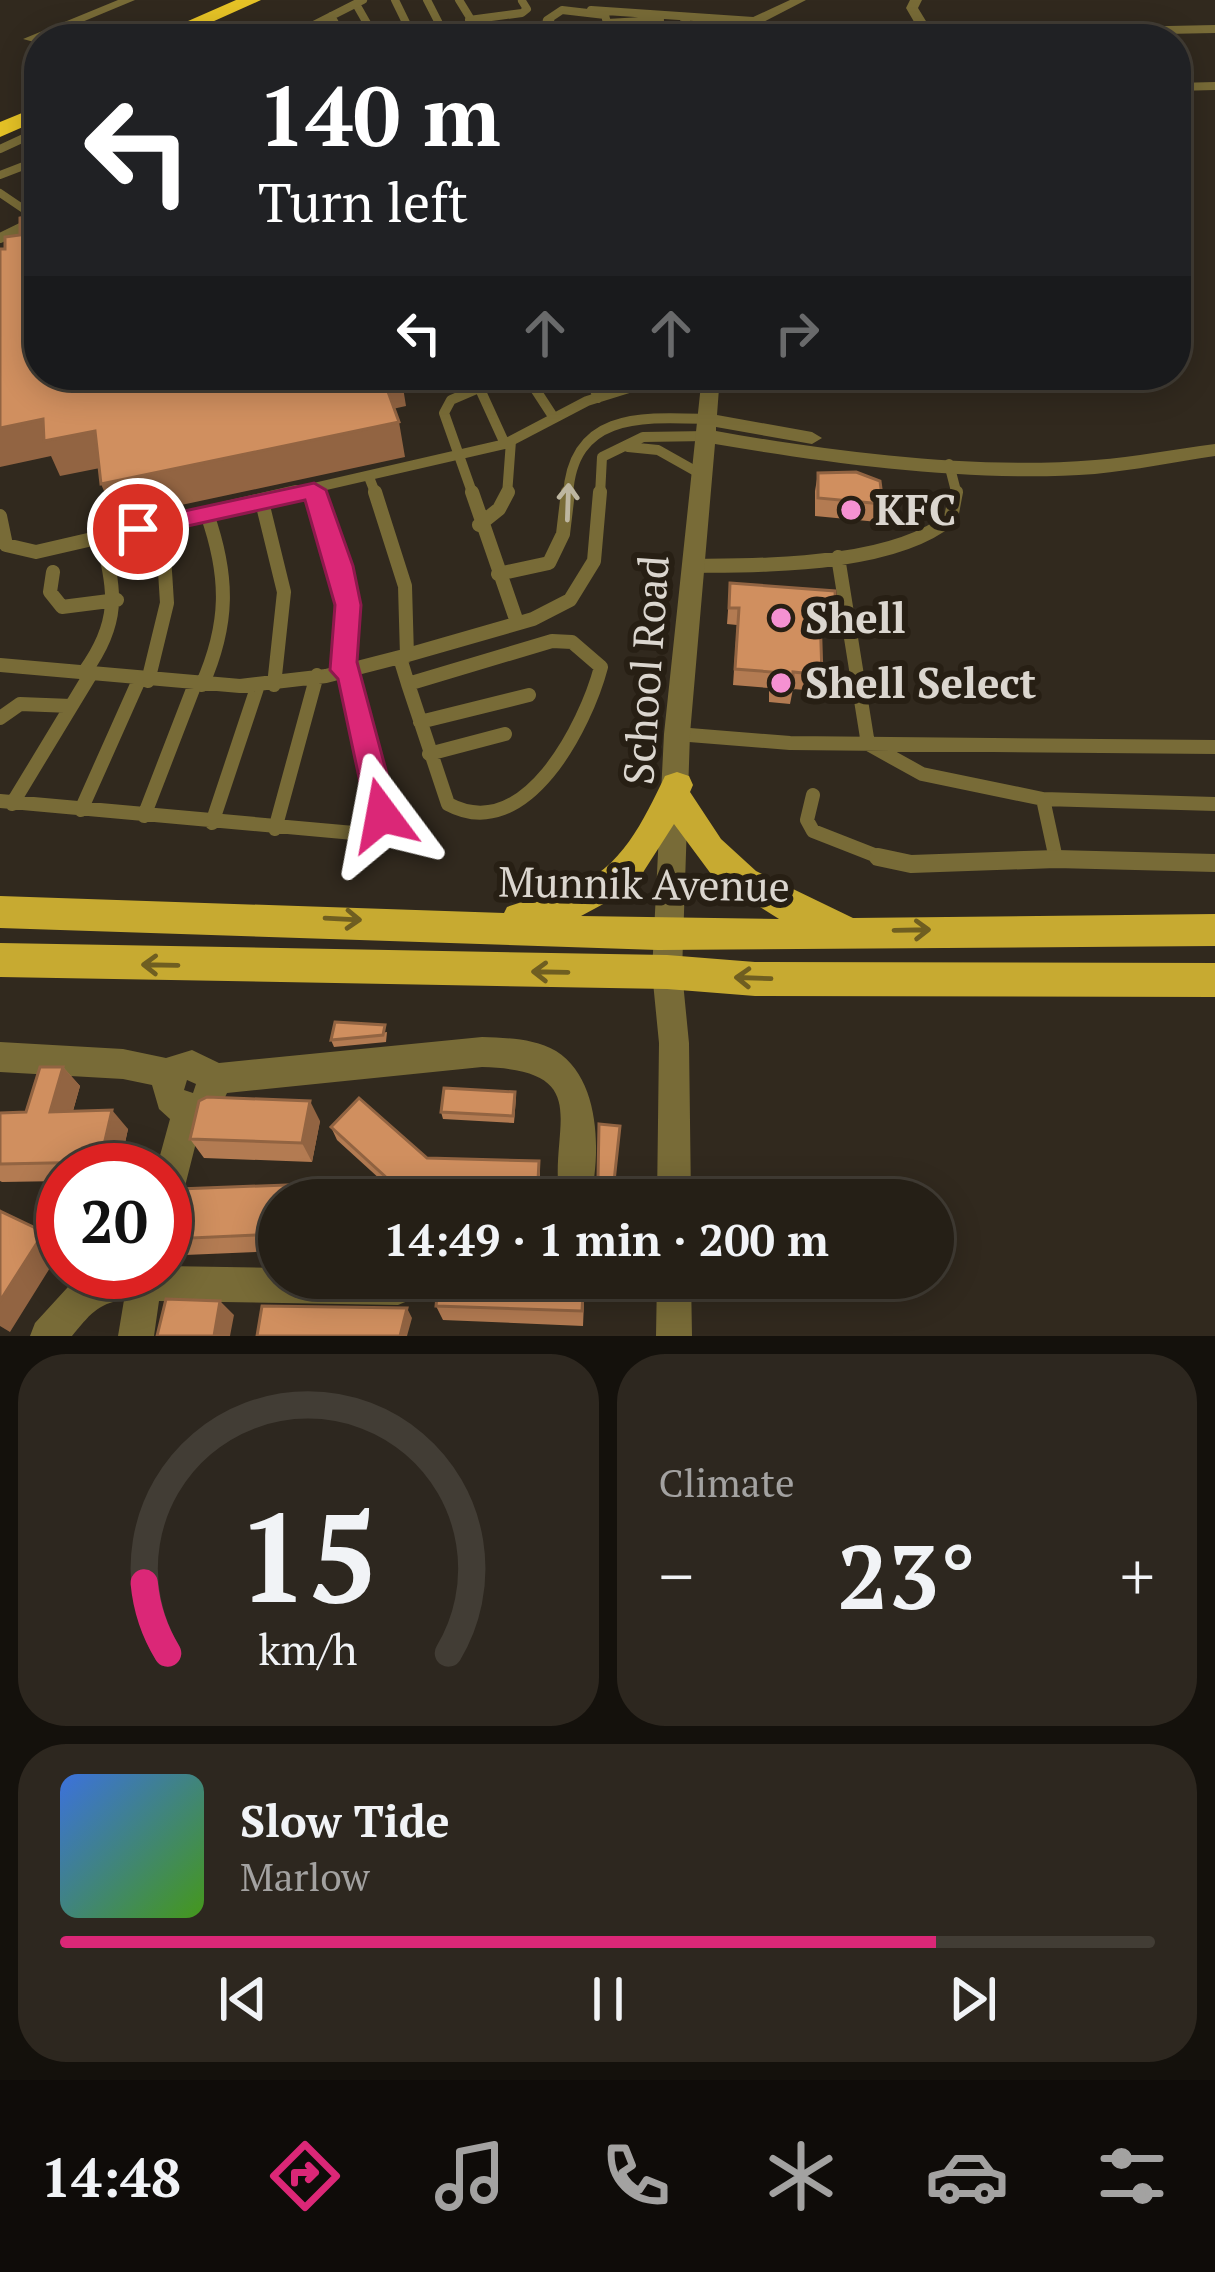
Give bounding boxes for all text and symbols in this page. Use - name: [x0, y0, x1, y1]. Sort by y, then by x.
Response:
- text: 140 m: [258, 59, 501, 170]
- icon: left: [60, 72, 216, 228]
- text: Turn left: [258, 166, 468, 237]
- icon: left: [386, 300, 452, 366]
- icon: ahead: [512, 300, 578, 366]
- icon: ahead: [638, 300, 704, 366]
- icon: right: [764, 300, 830, 366]
- pin: [87, 478, 189, 580]
- place label: KFC: [875, 481, 956, 537]
- one-way arrow: [557, 483, 580, 522]
- icon: arrive: [105, 496, 171, 562]
- marker: KFC: [838, 497, 864, 523]
- street label: School Road: [609, 553, 681, 786]
- place label: Shell: [805, 589, 906, 645]
- marker: Shell: [768, 605, 794, 631]
- place label: Shell Select: [805, 654, 1036, 710]
- marker: Shell Select: [768, 670, 794, 696]
- position arrow: [319, 752, 445, 878]
- street label: Munnik Avenue: [498, 852, 790, 914]
- one-way arrow: [323, 908, 362, 931]
- one-way arrow: [892, 918, 931, 941]
- one-way arrow: [141, 953, 180, 976]
- one-way arrow: [531, 961, 570, 984]
- one-way arrow: [734, 966, 773, 989]
- speed limit sign: 20: [36, 1143, 192, 1299]
- text: 14:49 · 1 min · 200 m: [383, 1209, 829, 1269]
- text: Climate: [659, 1456, 795, 1508]
- text: 15: [238, 1472, 379, 1638]
- text: 23°: [837, 1515, 976, 1635]
- text: −: [659, 1531, 694, 1619]
- text: +: [1120, 1531, 1155, 1619]
- text: km/h: [259, 1620, 358, 1677]
- text: Slow Tide: [240, 1790, 450, 1850]
- text: Marlow: [240, 1850, 370, 1902]
- icon: previous: [210, 1966, 276, 2032]
- icon: pause: [575, 1966, 641, 2032]
- icon: next: [940, 1966, 1006, 2032]
- icon: directions: [263, 2134, 347, 2218]
- icon: music: [428, 2134, 512, 2218]
- icon: phone: [594, 2134, 678, 2218]
- icon: climate: [759, 2134, 843, 2218]
- icon: car: [925, 2134, 1009, 2218]
- icon: filters: [1090, 2134, 1174, 2218]
- text: 14:48: [41, 2141, 181, 2212]

